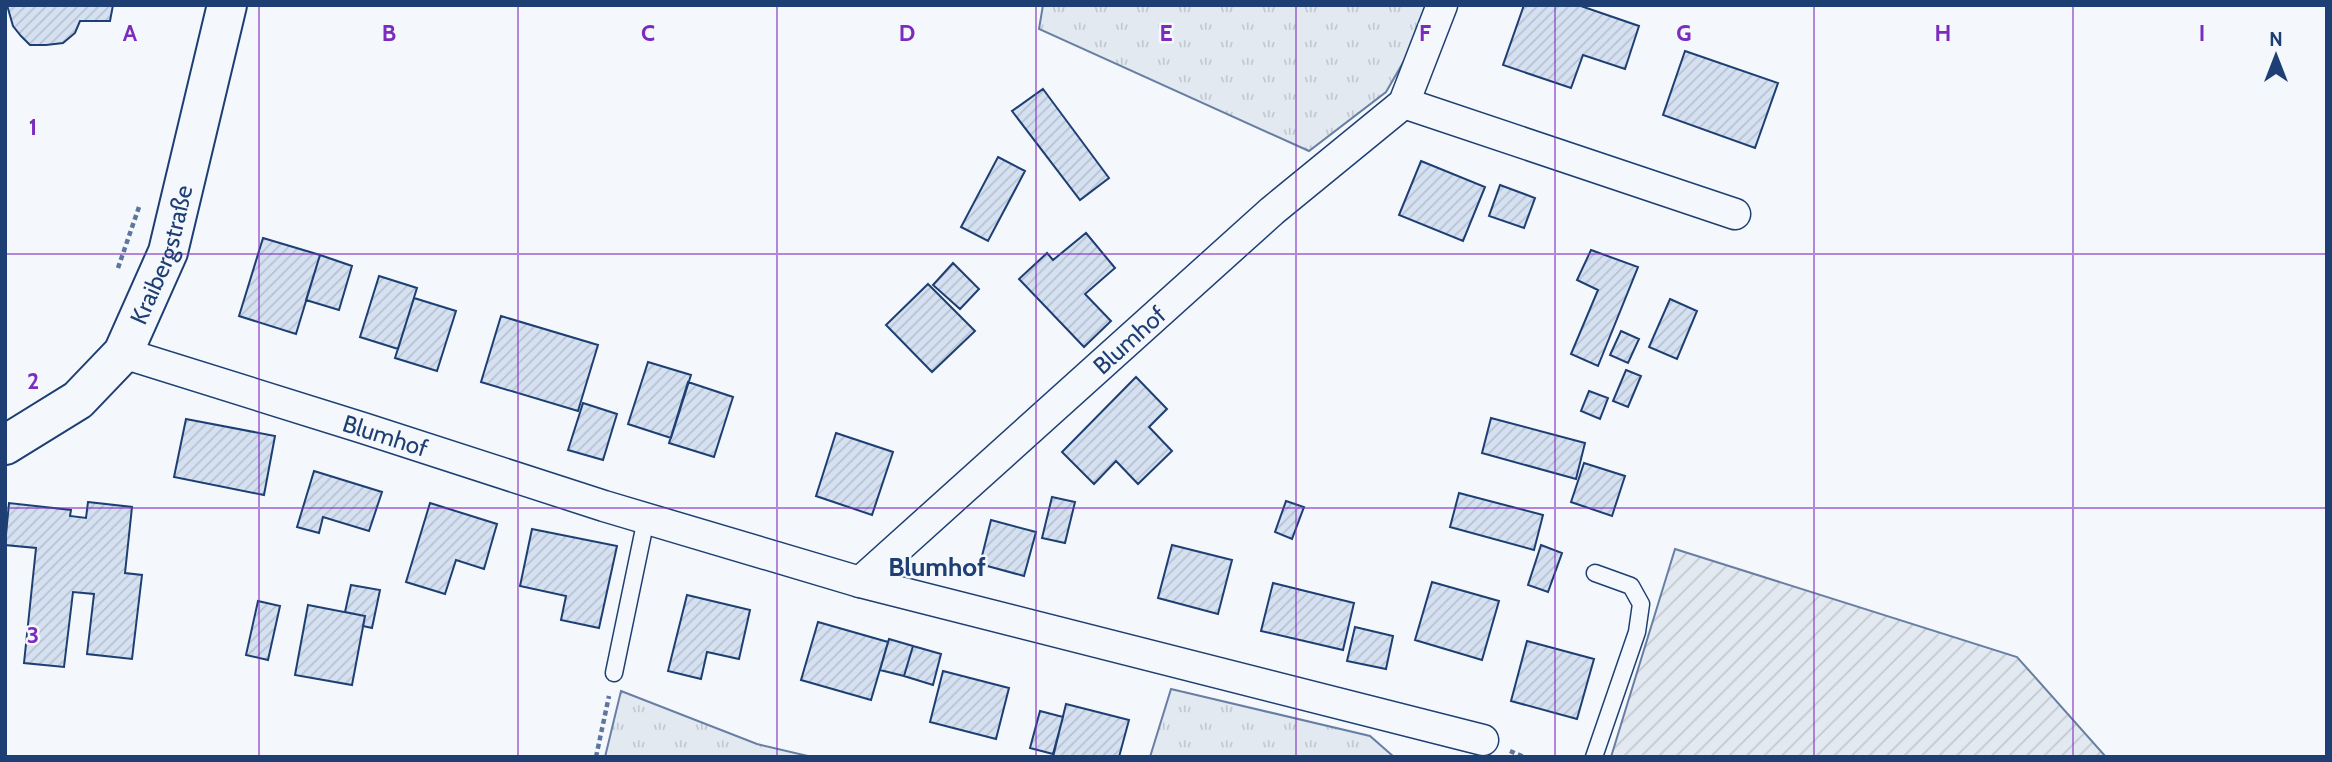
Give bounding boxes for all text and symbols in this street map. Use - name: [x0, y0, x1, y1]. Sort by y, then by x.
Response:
- text: A: [123, 19, 138, 47]
- text: B: [382, 19, 396, 47]
- text: C: [641, 19, 655, 47]
- text: D: [899, 19, 915, 47]
- text: E: [1159, 19, 1173, 47]
- text: F: [1419, 19, 1431, 47]
- text: G: [1676, 19, 1692, 47]
- text: H: [1935, 19, 1951, 47]
- text: I: [2199, 19, 2205, 47]
- north arrow: [2241, 21, 2311, 91]
- text: N: [2269, 28, 2283, 51]
- text: 1: [29, 113, 37, 141]
- street label: Kraibergstraße: [123, 182, 198, 328]
- street label: Blumhof: [1087, 300, 1171, 380]
- text: 2: [27, 367, 39, 395]
- street label: Blumhof: [339, 408, 432, 463]
- district label: Blumhof: [888, 551, 986, 583]
- text: 3: [27, 621, 39, 649]

